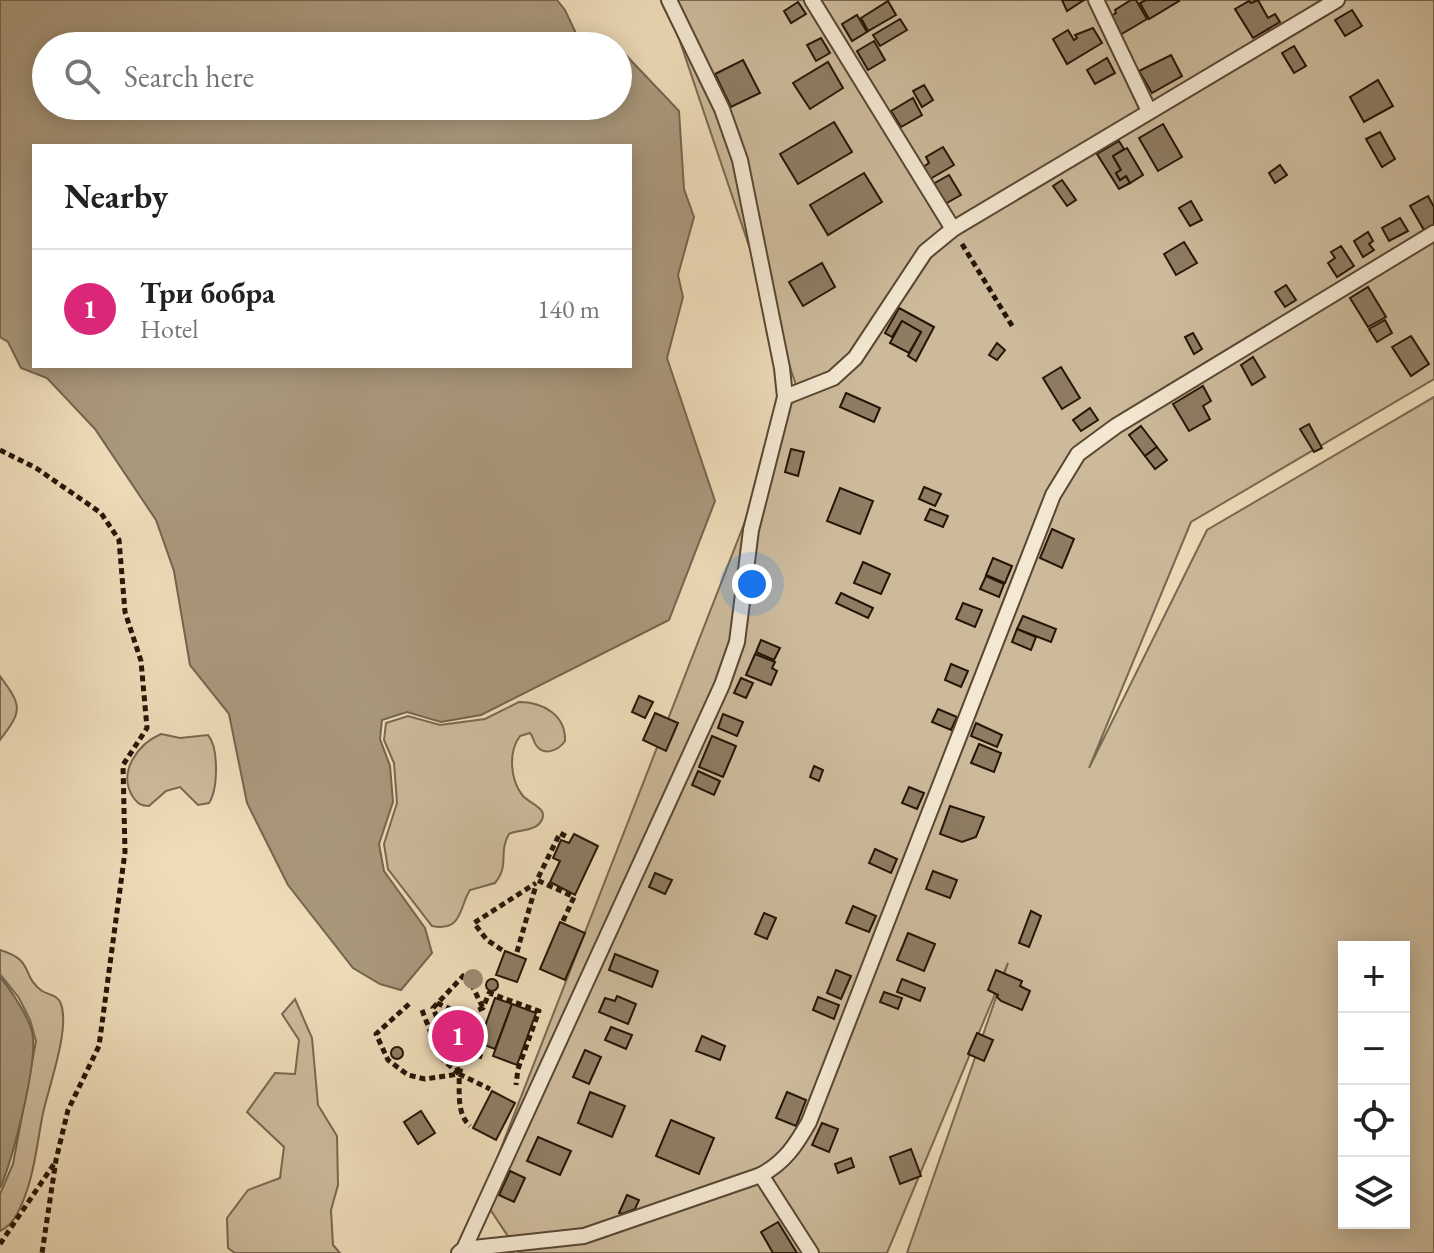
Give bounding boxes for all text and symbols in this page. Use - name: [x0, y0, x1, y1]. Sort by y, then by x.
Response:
- search box: [32, 32, 632, 120]
- icon: search: [60, 54, 104, 98]
- text: Search here: [124, 57, 254, 96]
- text: Nearby: [64, 174, 168, 218]
- text: Три бобра: [140, 273, 275, 312]
- text: 1: [83, 292, 97, 326]
- text: 140 m: [537, 292, 600, 326]
- text: Hotel: [140, 312, 198, 346]
- your location: [732, 564, 772, 604]
- map controls: [1338, 941, 1410, 1229]
- button: +: [1338, 941, 1410, 1013]
- pin: 1: [432, 1006, 484, 1066]
- button: −: [1338, 1013, 1410, 1085]
- button: locate: [1338, 1085, 1410, 1157]
- button: layers: [1338, 1157, 1410, 1229]

